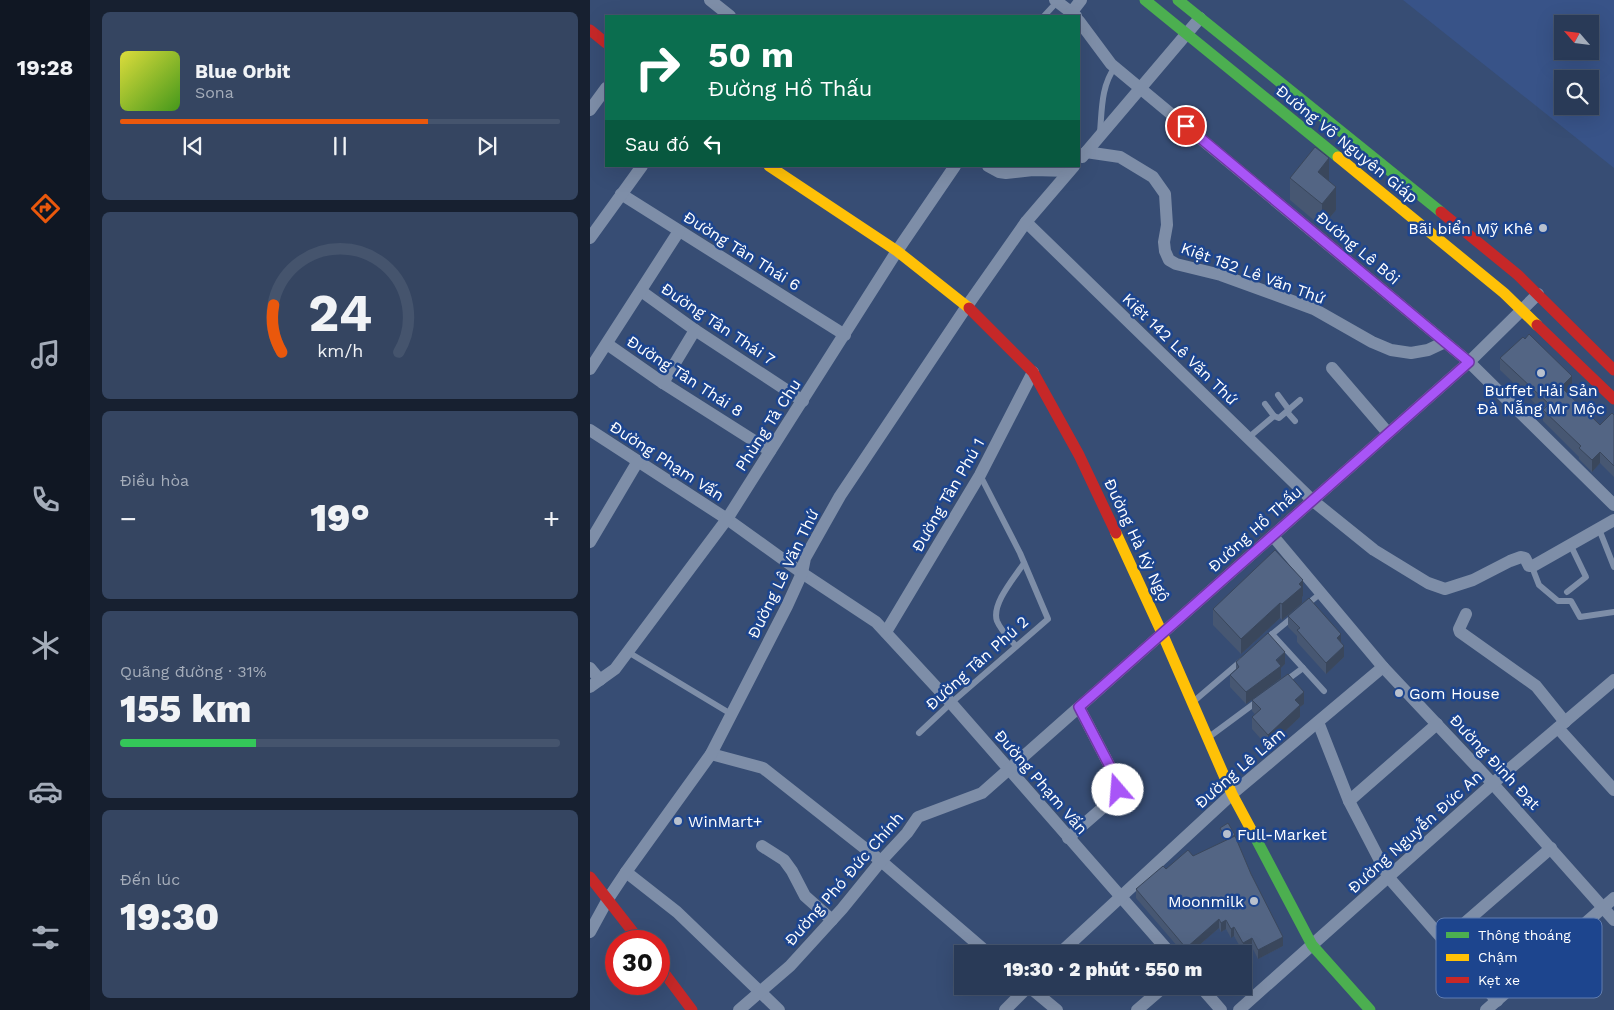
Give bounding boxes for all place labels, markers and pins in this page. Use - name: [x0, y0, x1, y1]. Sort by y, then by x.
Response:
- pin: [1165, 105, 1207, 147]
- place label: Bãi biển Mỹ Khê: [1408, 219, 1533, 238]
- marker: Bãi biển Mỹ Khê: [1537, 222, 1549, 234]
- marker: Buffet Hải Sản Đà Nẵng Mr Mộc: [1535, 367, 1547, 379]
- place label: Buffet Hải Sản Đà Nẵng Mr Mộc: [1477, 381, 1605, 418]
- place label: Gom House: [1409, 684, 1500, 703]
- marker: Gom House: [1393, 687, 1405, 699]
- place label: WinMart+: [688, 812, 763, 831]
- marker: WinMart+: [672, 815, 684, 827]
- place label: Full-Market: [1237, 825, 1327, 844]
- marker: Full-Market: [1221, 828, 1233, 840]
- place label: Moonmilk: [1168, 892, 1244, 911]
- marker: Moonmilk: [1248, 895, 1260, 907]

